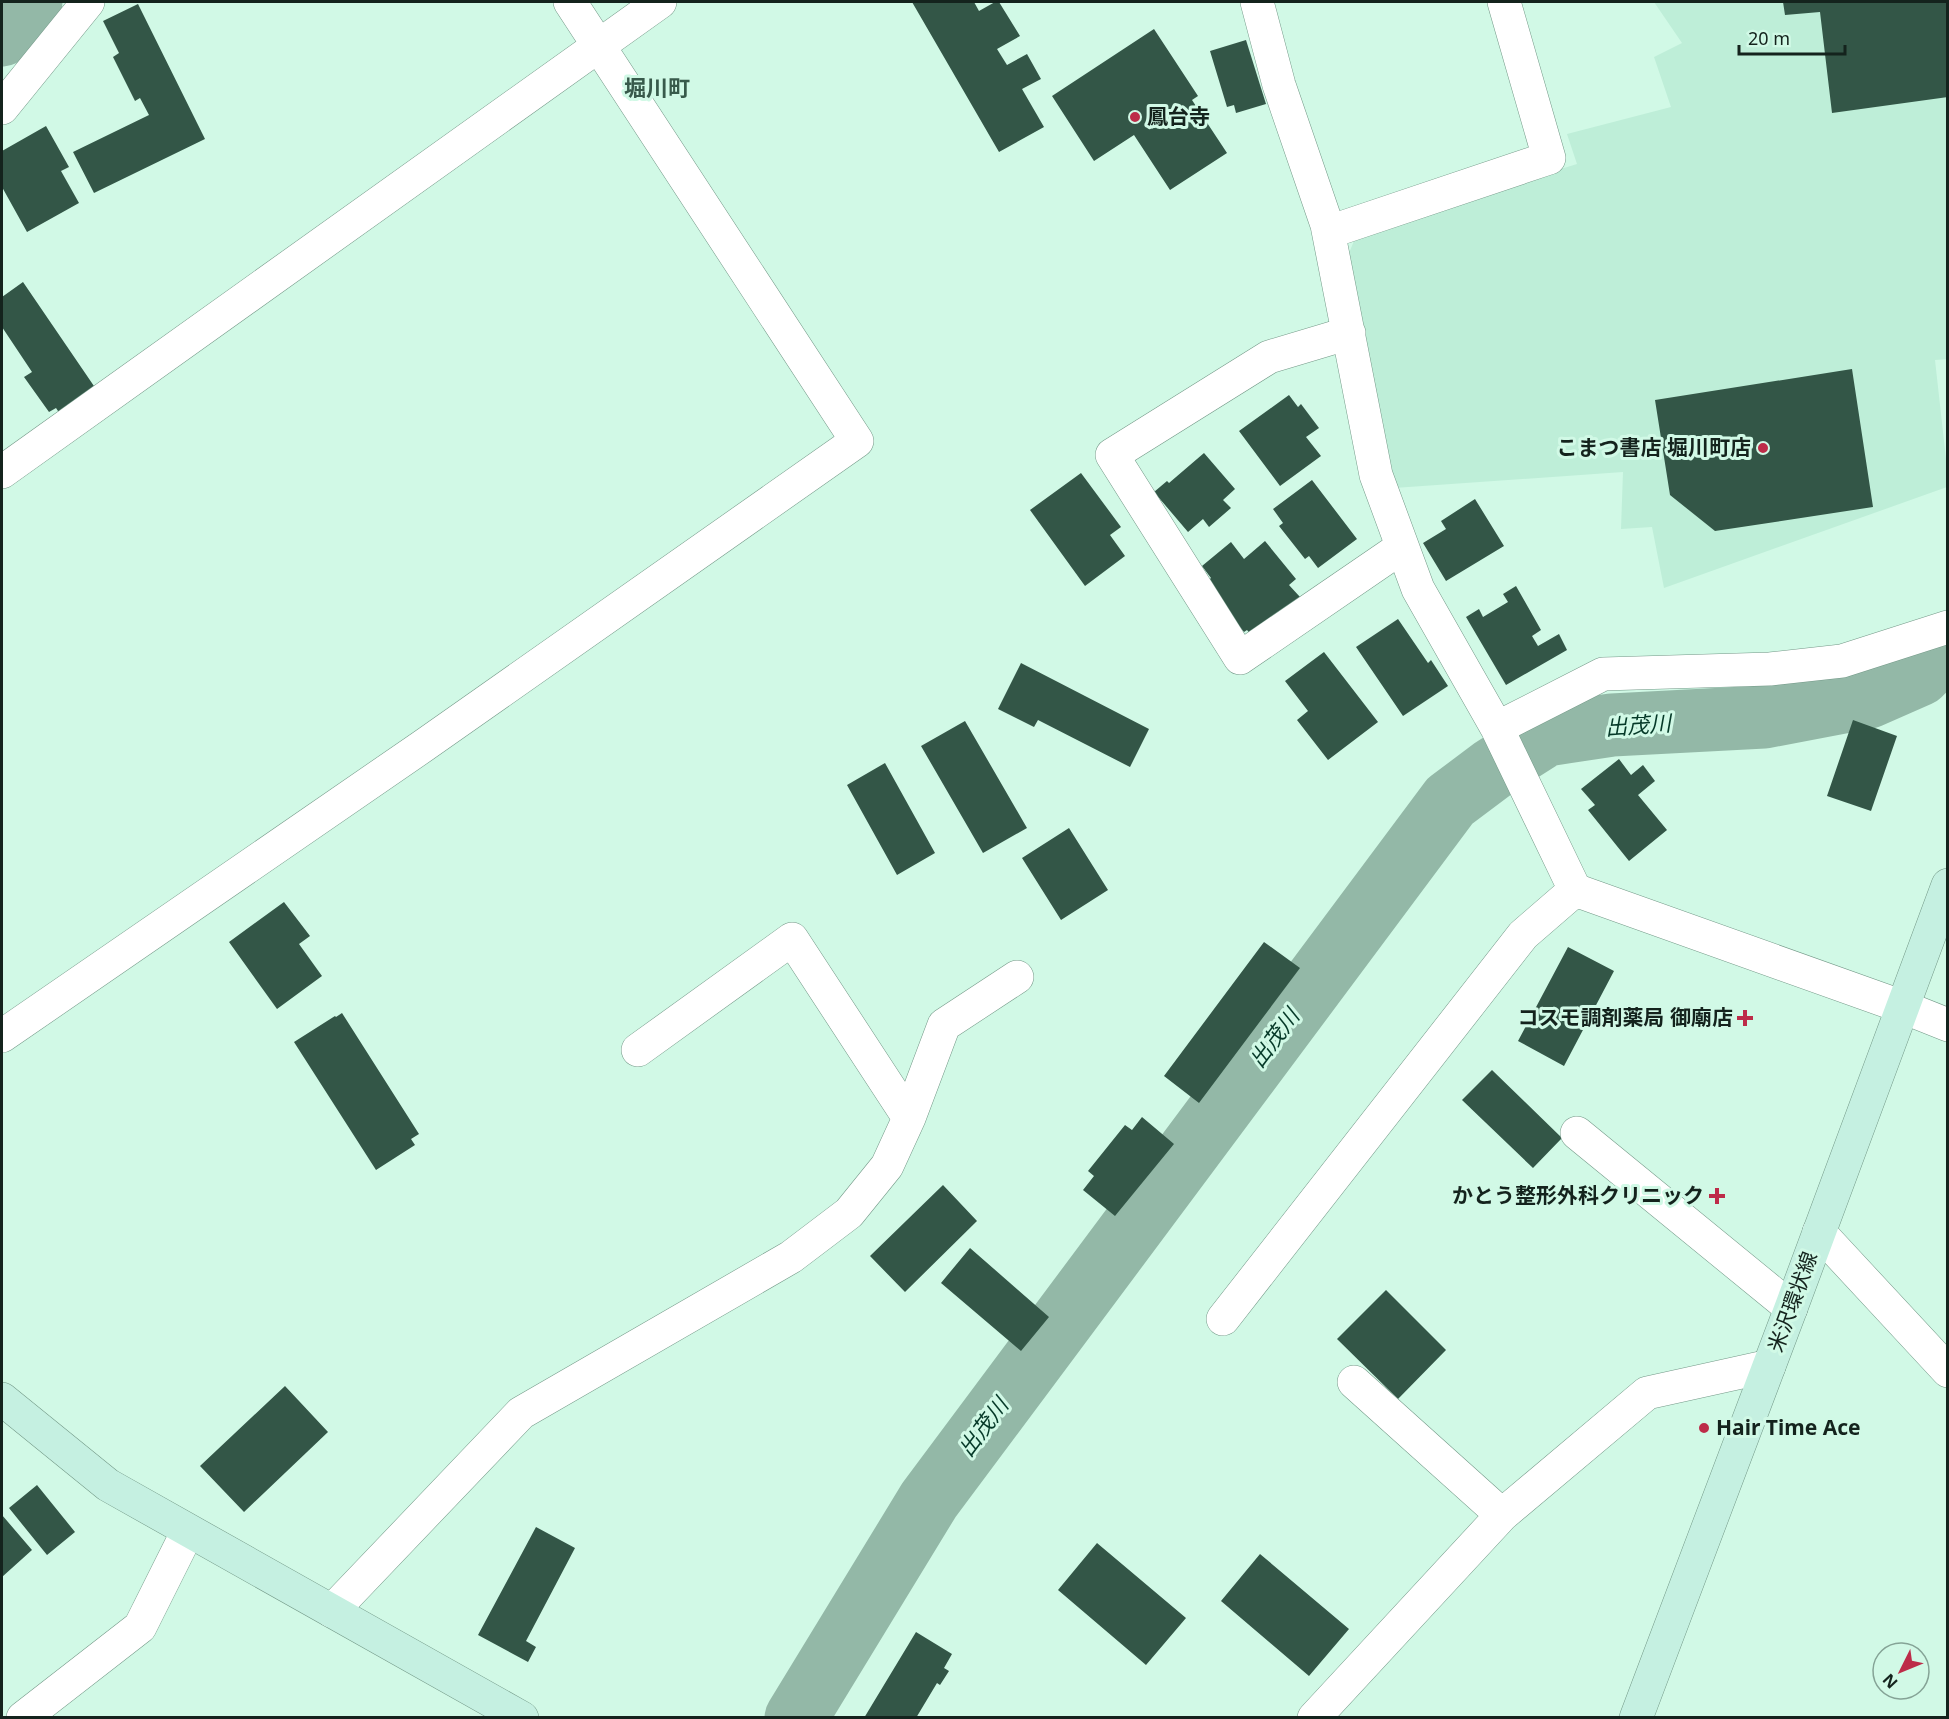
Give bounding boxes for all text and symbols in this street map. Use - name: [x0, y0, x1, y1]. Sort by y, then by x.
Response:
- scale bar: [1739, 18, 1846, 56]
- text: 20 m: [1748, 26, 1790, 50]
- district label: 堀川町: [624, 72, 690, 102]
- place label: 鳳台寺: [1147, 102, 1210, 130]
- marker: 鳳台寺: [1128, 110, 1142, 124]
- place label: こまつ書店 堀川町店: [1557, 433, 1751, 461]
- marker: こまつ書店 堀川町店: [1756, 441, 1770, 455]
- water label: 出茂川: [1604, 707, 1674, 741]
- water label: 出茂川: [1241, 1000, 1306, 1073]
- place label: コスモ調剤薬局 御廟店: [1518, 1003, 1733, 1031]
- marker: コスモ調剤薬局 御廟店: [1738, 1011, 1752, 1025]
- place label: かとう整形外科クリニック: [1452, 1181, 1704, 1209]
- marker: かとう整形外科クリニック: [1708, 1187, 1726, 1205]
- street label: 米沢環状線: [1761, 1248, 1823, 1356]
- water label: 出茂川: [950, 1389, 1015, 1462]
- place label: Hair Time Ace: [1716, 1413, 1861, 1441]
- marker: Hair Time Ace: [1697, 1421, 1711, 1435]
- north arrow: [1871, 1641, 1931, 1701]
- text: N: [1878, 1669, 1903, 1693]

